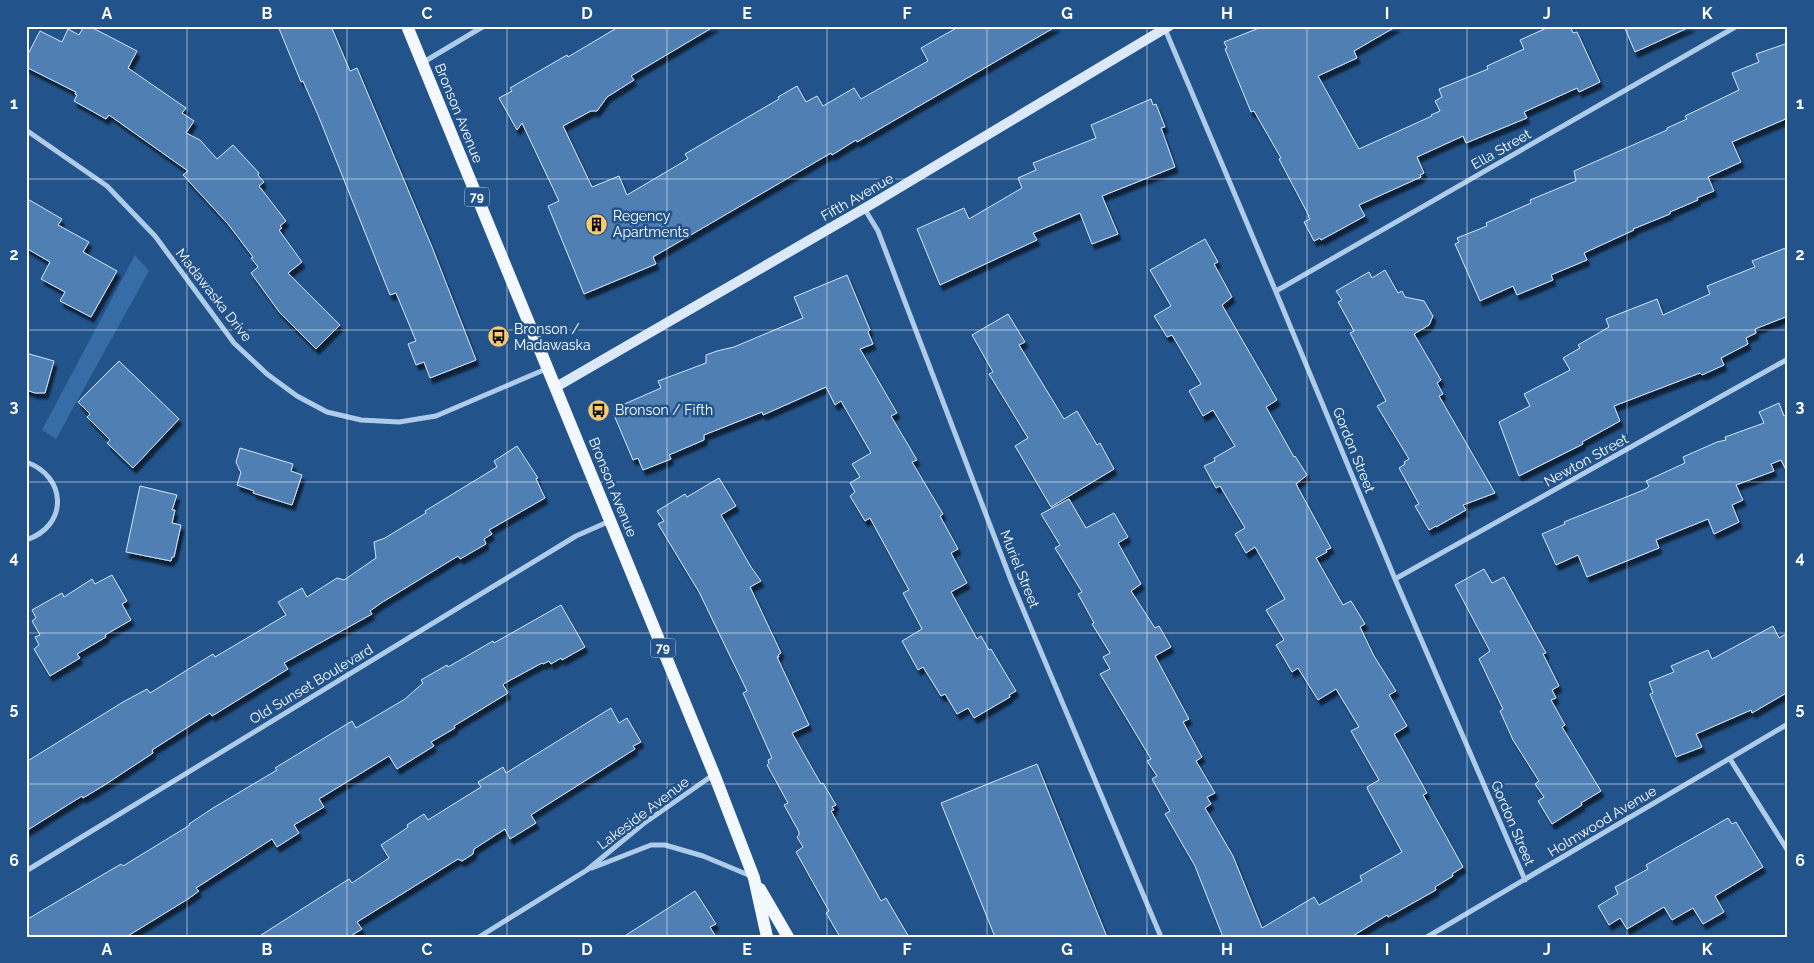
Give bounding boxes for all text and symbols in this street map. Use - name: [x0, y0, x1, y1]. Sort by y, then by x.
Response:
- text: A: [102, 4, 113, 23]
- text: B: [262, 4, 273, 23]
- text: C: [422, 4, 433, 23]
- text: D: [581, 4, 593, 23]
- text: E: [742, 4, 752, 23]
- text: F: [902, 4, 912, 23]
- text: G: [1061, 4, 1073, 23]
- text: H: [1221, 4, 1233, 23]
- text: I: [1385, 4, 1389, 23]
- text: J: [1543, 4, 1551, 23]
- text: K: [1702, 4, 1713, 23]
- street label: Bronson Avenue: [432, 61, 486, 165]
- text: 1: [10, 94, 18, 113]
- text: 1: [1796, 94, 1804, 113]
- street label: Ella Street: [1468, 125, 1534, 172]
- street label: Fifth Avenue: [818, 170, 896, 224]
- road number: 79: [464, 188, 490, 206]
- place label: Regency Apartments: [613, 208, 689, 240]
- building icon: Regency Apartments: [585, 212, 609, 236]
- text: 2: [9, 245, 19, 264]
- street label: Madawaska Drive: [173, 245, 255, 345]
- text: 2: [1795, 245, 1805, 264]
- place label: Bronson / Madawaska: [514, 321, 591, 353]
- bus stop icon: Bronson / Madawaska: [486, 325, 510, 349]
- text: 3: [10, 397, 19, 416]
- text: 3: [1796, 397, 1805, 416]
- bus stop icon: Bronson / Fifth: [587, 398, 611, 422]
- place label: Bronson / Fifth: [615, 402, 713, 418]
- street label: Gordon Street: [1330, 405, 1379, 495]
- street label: Newton Street: [1541, 430, 1631, 490]
- street label: Bronson Avenue: [586, 435, 640, 539]
- street label: Muriel Street: [997, 528, 1043, 611]
- text: 4: [9, 548, 19, 567]
- text: 4: [1795, 548, 1805, 567]
- road number: 79: [650, 638, 676, 658]
- street label: Old Sunset Boulevard: [246, 641, 376, 727]
- text: 5: [10, 699, 19, 718]
- text: 5: [1796, 699, 1805, 718]
- street label: Lakeside Avenue: [594, 773, 692, 853]
- street label: Gordon Street: [1488, 778, 1538, 868]
- street label: Holmwood Avenue: [1545, 782, 1659, 860]
- text: 6: [9, 851, 19, 870]
- text: 6: [1795, 851, 1805, 870]
- text: A: [102, 940, 113, 959]
- text: B: [262, 940, 273, 959]
- text: C: [422, 940, 433, 959]
- text: D: [581, 940, 593, 959]
- text: E: [742, 940, 752, 959]
- text: F: [902, 940, 912, 959]
- text: G: [1061, 940, 1073, 959]
- text: H: [1221, 940, 1233, 959]
- text: I: [1385, 940, 1389, 959]
- text: J: [1543, 940, 1551, 959]
- text: K: [1702, 940, 1713, 959]

